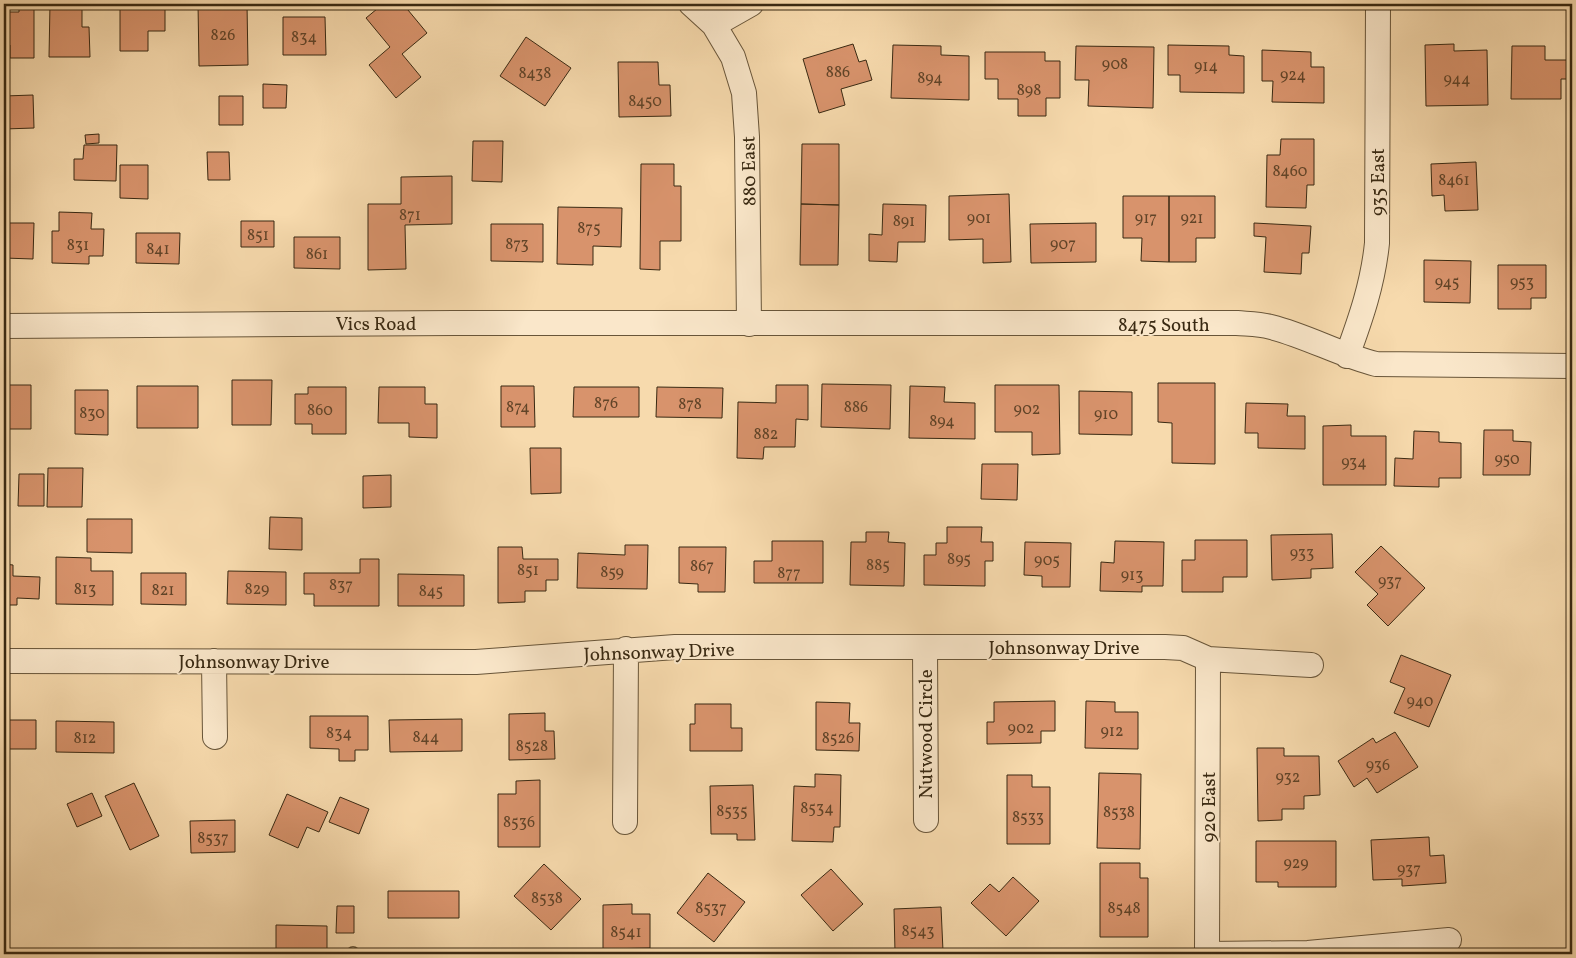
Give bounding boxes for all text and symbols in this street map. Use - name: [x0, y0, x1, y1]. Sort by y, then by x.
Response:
- house number: 826: [211, 25, 235, 47]
- house number: 834: [291, 27, 317, 49]
- house number: 908: [1102, 54, 1128, 76]
- house number: 914: [1194, 56, 1218, 78]
- house number: 886: [826, 62, 850, 84]
- house number: 8438: [519, 63, 551, 85]
- house number: 924: [1280, 65, 1306, 87]
- house number: 894: [917, 68, 943, 90]
- house number: 944: [1443, 69, 1471, 91]
- house number: 898: [1017, 80, 1041, 102]
- house number: 8450: [628, 91, 662, 113]
- street label: 880 East: [736, 135, 764, 206]
- street label: 935 East: [1366, 148, 1392, 216]
- house number: 8460: [1273, 161, 1307, 183]
- house number: 8461: [1438, 170, 1470, 192]
- house number: 871: [399, 205, 421, 227]
- house number: 901: [967, 208, 991, 230]
- house number: 917: [1135, 208, 1157, 230]
- house number: 921: [1180, 208, 1204, 230]
- house number: 891: [893, 211, 915, 233]
- house number: 875: [577, 218, 601, 240]
- house number: 851: [247, 225, 269, 247]
- house number: 873: [505, 234, 529, 256]
- house number: 907: [1050, 234, 1076, 256]
- house number: 831: [67, 235, 89, 257]
- house number: 841: [146, 239, 170, 261]
- house number: 861: [306, 244, 328, 266]
- house number: 945: [1435, 272, 1459, 294]
- house number: 953: [1510, 272, 1534, 294]
- street label: Vics Road: [335, 312, 417, 338]
- street label: 8475 South: [1118, 313, 1210, 339]
- house number: 876: [594, 393, 618, 415]
- house number: 878: [678, 394, 702, 416]
- house number: 874: [506, 397, 530, 419]
- house number: 886: [844, 397, 868, 419]
- house number: 902: [1014, 399, 1040, 421]
- house number: 860: [307, 400, 333, 422]
- house number: 830: [79, 403, 105, 425]
- house number: 910: [1094, 404, 1118, 426]
- house number: 894: [929, 411, 955, 433]
- house number: 882: [754, 424, 778, 446]
- house number: 950: [1494, 449, 1520, 471]
- house number: 934: [1341, 452, 1367, 474]
- house number: 933: [1290, 543, 1314, 565]
- house number: 895: [947, 549, 971, 571]
- house number: 905: [1034, 550, 1060, 572]
- house number: 885: [866, 555, 890, 577]
- house number: 867: [690, 556, 714, 578]
- house number: 851: [517, 560, 539, 582]
- house number: 859: [600, 562, 624, 584]
- house number: 877: [777, 563, 801, 585]
- house number: 913: [1121, 565, 1143, 587]
- house number: 937: [1378, 571, 1402, 593]
- house number: 837: [329, 575, 353, 597]
- house number: 813: [74, 579, 96, 601]
- house number: 829: [245, 579, 269, 601]
- house number: 821: [152, 580, 174, 602]
- house number: 845: [419, 581, 443, 603]
- street label: Johnsonway Drive: [988, 636, 1140, 662]
- street label: Johnsonway Drive: [583, 637, 735, 669]
- street label: Johnsonway Drive: [178, 650, 330, 676]
- street label: Nutwood Circle: [914, 669, 940, 799]
- house number: 940: [1407, 691, 1433, 713]
- house number: 902: [1008, 718, 1034, 740]
- house number: 912: [1100, 721, 1124, 743]
- house number: 834: [326, 723, 352, 745]
- house number: 844: [413, 727, 439, 749]
- house number: 812: [74, 728, 96, 750]
- house number: 8526: [822, 728, 854, 750]
- house number: 8528: [516, 736, 548, 758]
- house number: 936: [1366, 755, 1390, 777]
- house number: 932: [1276, 767, 1300, 789]
- street label: 920 East: [1197, 771, 1223, 842]
- house number: 8534: [800, 798, 834, 820]
- house number: 8535: [716, 801, 748, 823]
- house number: 8538: [1103, 802, 1135, 824]
- house number: 8533: [1012, 807, 1044, 829]
- house number: 8536: [503, 812, 535, 834]
- house number: 8537: [197, 828, 229, 850]
- house number: 929: [1283, 853, 1309, 875]
- house number: 937: [1397, 859, 1421, 881]
- house number: 8538: [531, 888, 563, 910]
- house number: 8537: [695, 898, 727, 920]
- house number: 8548: [1107, 898, 1141, 920]
- house number: 8543: [902, 921, 934, 943]
- house number: 8541: [610, 922, 642, 944]

